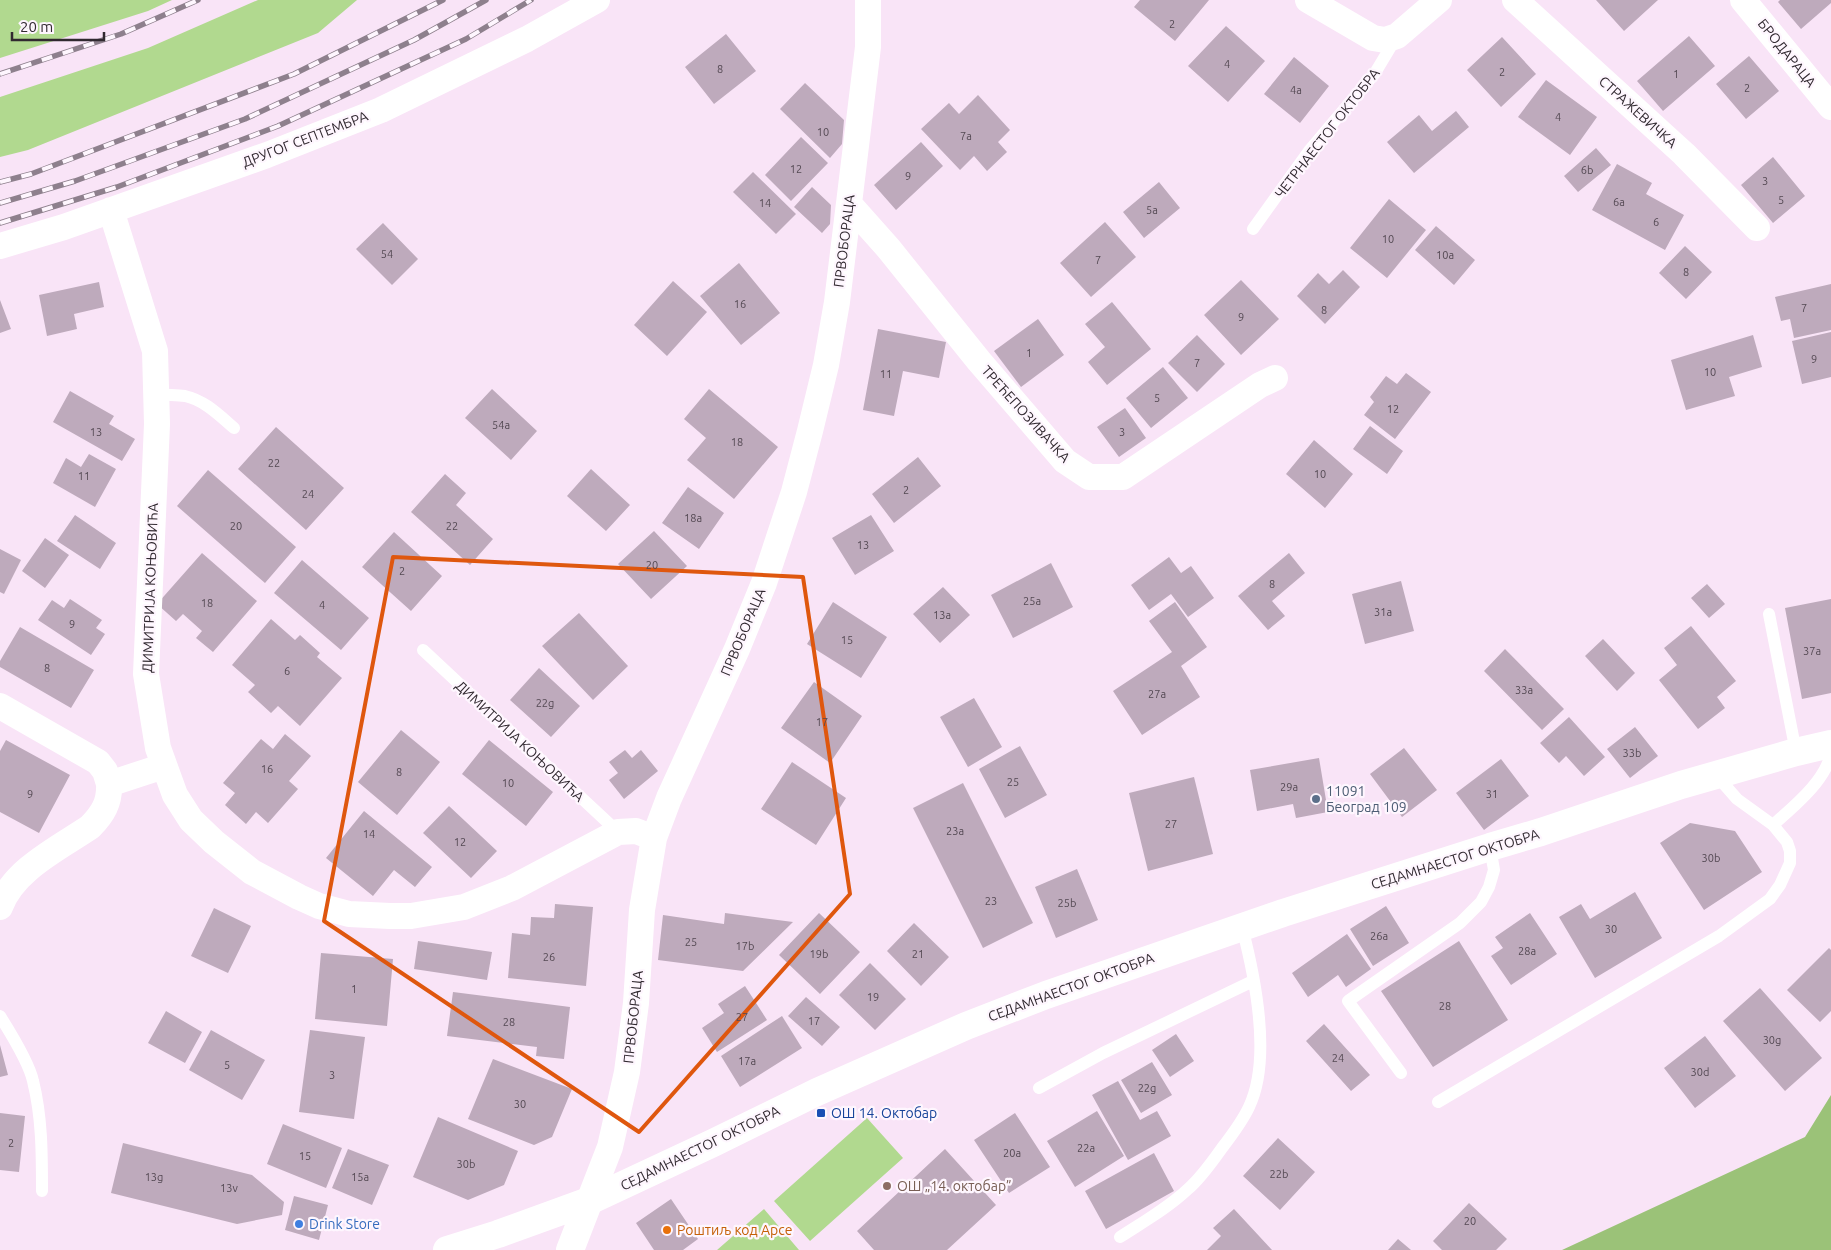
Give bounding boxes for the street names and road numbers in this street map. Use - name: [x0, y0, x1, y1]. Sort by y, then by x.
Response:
- street label: БРОДАРАЦА: [1755, 16, 1819, 90]
- street label: ЧЕТРНАЕСТОГ ОКТОБРА: [1271, 65, 1383, 201]
- street label: СТРАЖЕВИЧКА: [1596, 73, 1680, 151]
- street label: ДРУГОГ СЕПТЕМБРА: [240, 108, 370, 170]
- street label: ПРВОБОРАЦА: [830, 194, 858, 288]
- street label: ТРЕЋЕПОЗИВАЧКА: [978, 362, 1074, 466]
- street label: ДИМИТРИЈА КОЊОВИЋА: [139, 503, 161, 673]
- street label: ПРВОБОРАЦА: [717, 586, 769, 678]
- street label: ДИМИТРИЈА КОЊОВИЋА: [452, 677, 588, 805]
- street label: СЕДАМНАЕСТОГ ОКТОБРА: [1369, 826, 1541, 892]
- street label: СЕДАМНАЕСТОГ ОКТОБРА: [986, 950, 1156, 1024]
- street label: ПРВОБОРАЦА: [620, 970, 646, 1064]
- street label: СЕДАМНАЕСТОГ ОКТОБРА: [618, 1102, 782, 1194]

